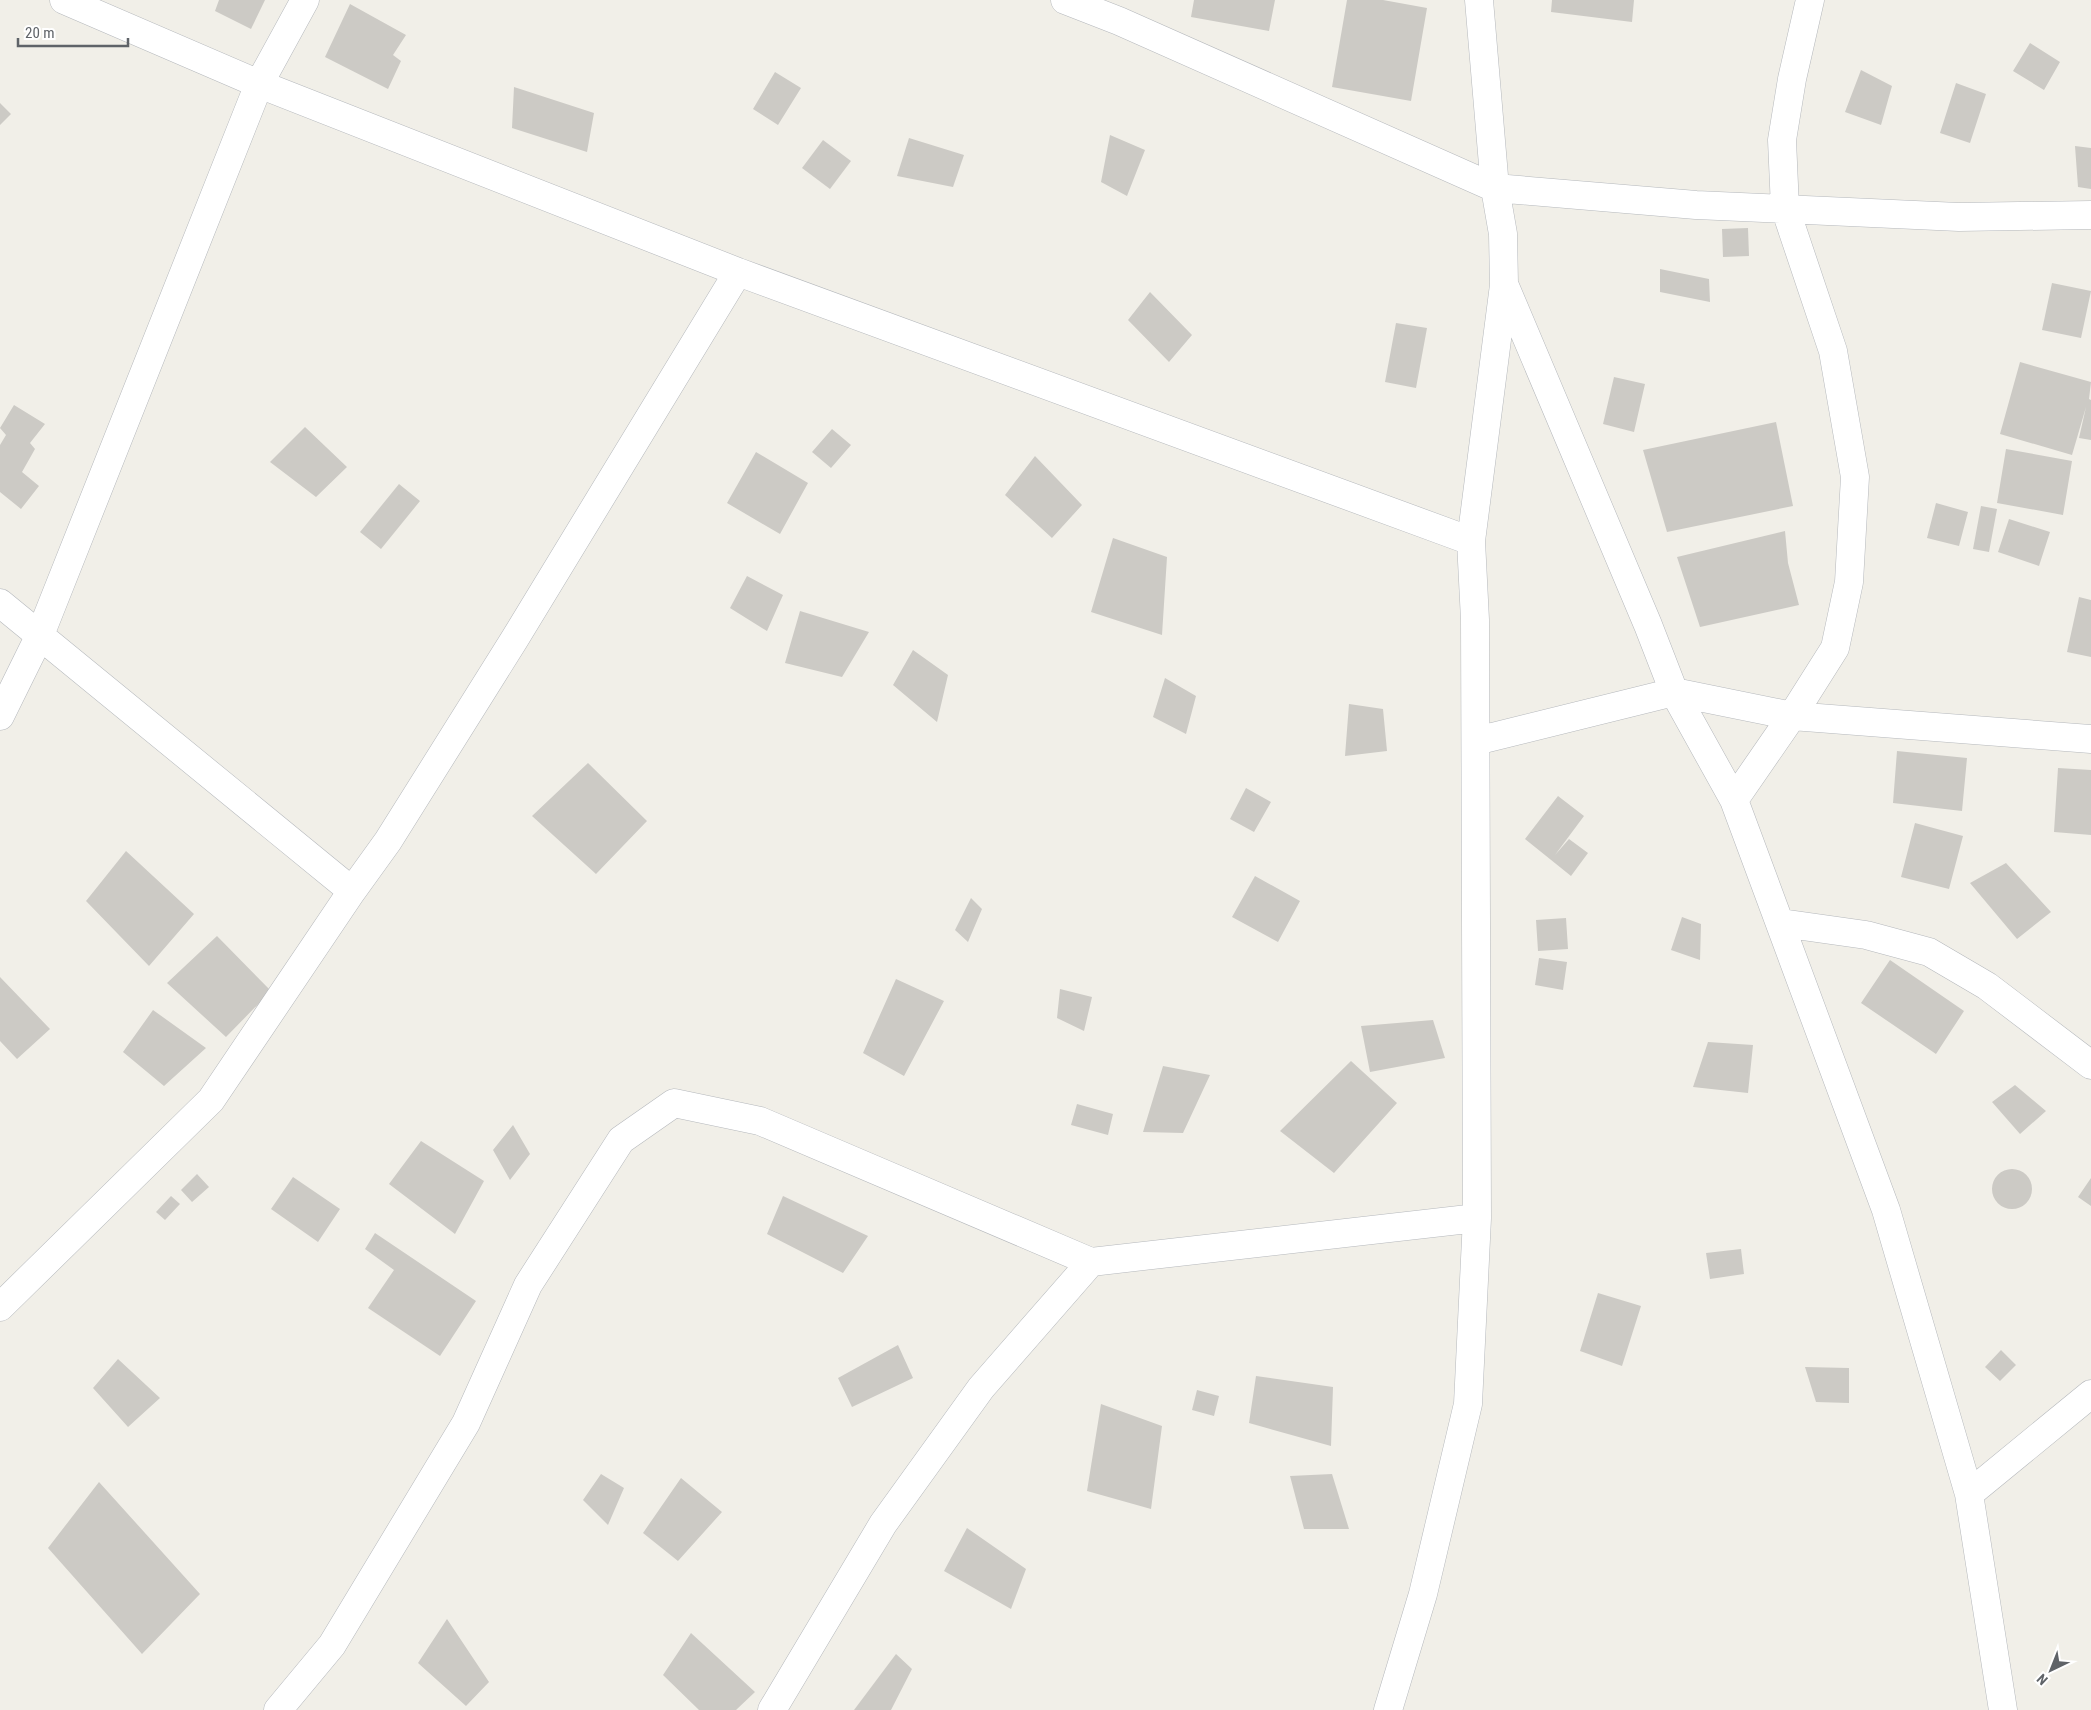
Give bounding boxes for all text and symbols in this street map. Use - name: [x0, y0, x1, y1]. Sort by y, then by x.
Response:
- scale bar: [18, 15, 128, 47]
- text: 20 m: [25, 24, 55, 42]
- north arrow: [2026, 1645, 2076, 1695]
- text: N: [2034, 1671, 2051, 1688]

